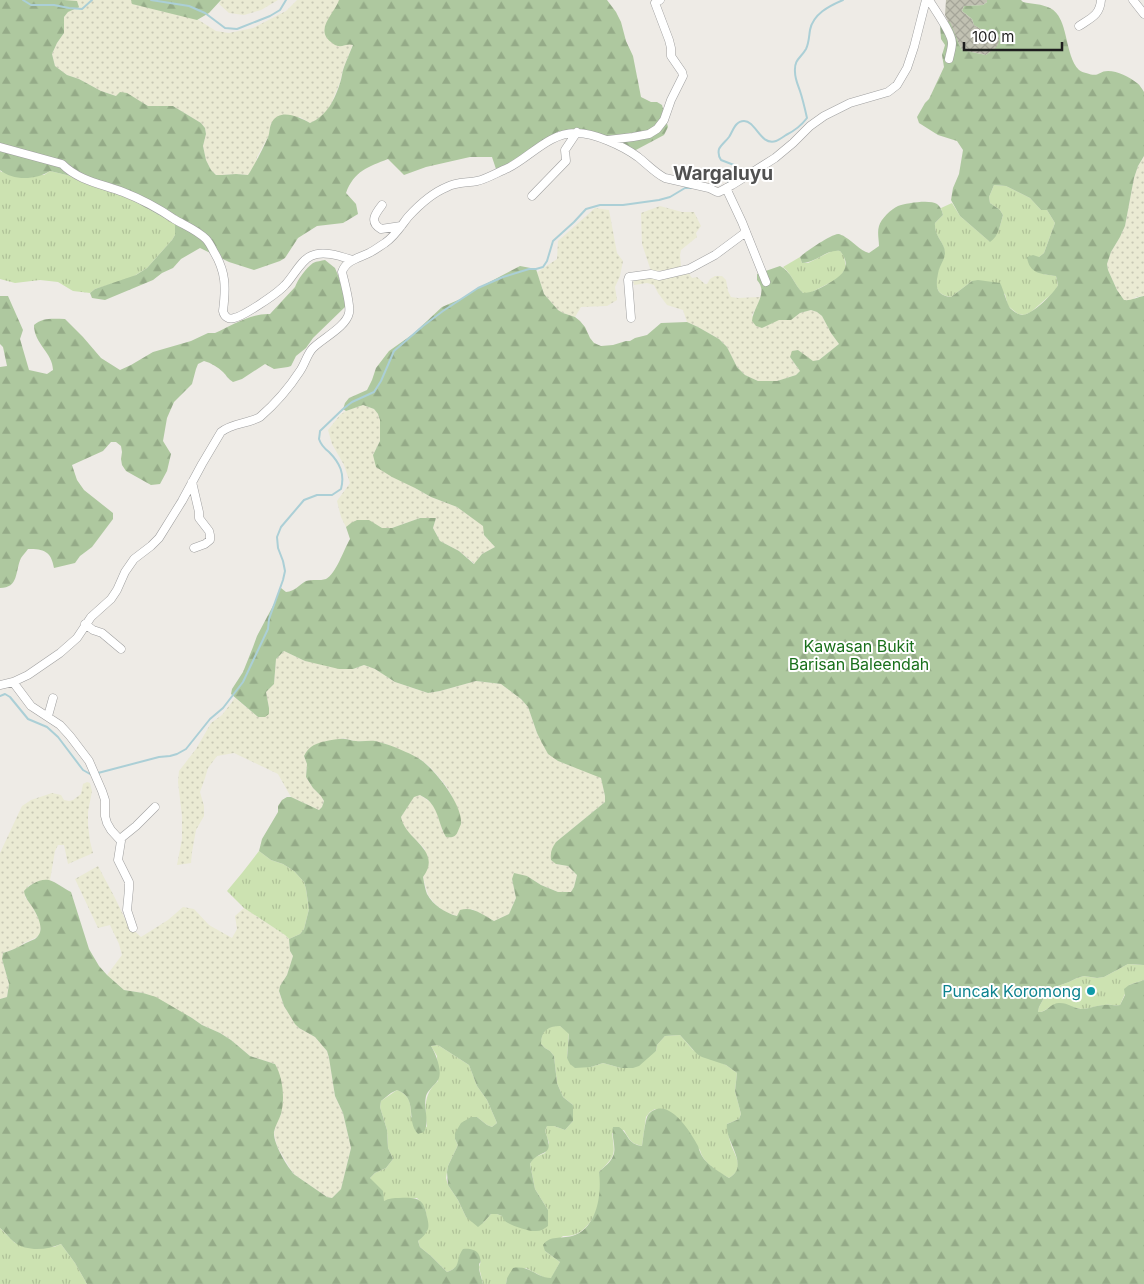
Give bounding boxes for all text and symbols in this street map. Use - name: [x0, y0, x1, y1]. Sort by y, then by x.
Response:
- scale bar: [964, 20, 1062, 52]
- text: 100 m: [972, 27, 1014, 46]
- district label: Wargaluyu: [673, 162, 773, 185]
- park label: Kawasan Bukit Barisan Baleendah: [789, 636, 929, 674]
- place label: Puncak Koromong: [942, 981, 1081, 1001]
- marker: Puncak Koromong: [1085, 985, 1097, 997]

